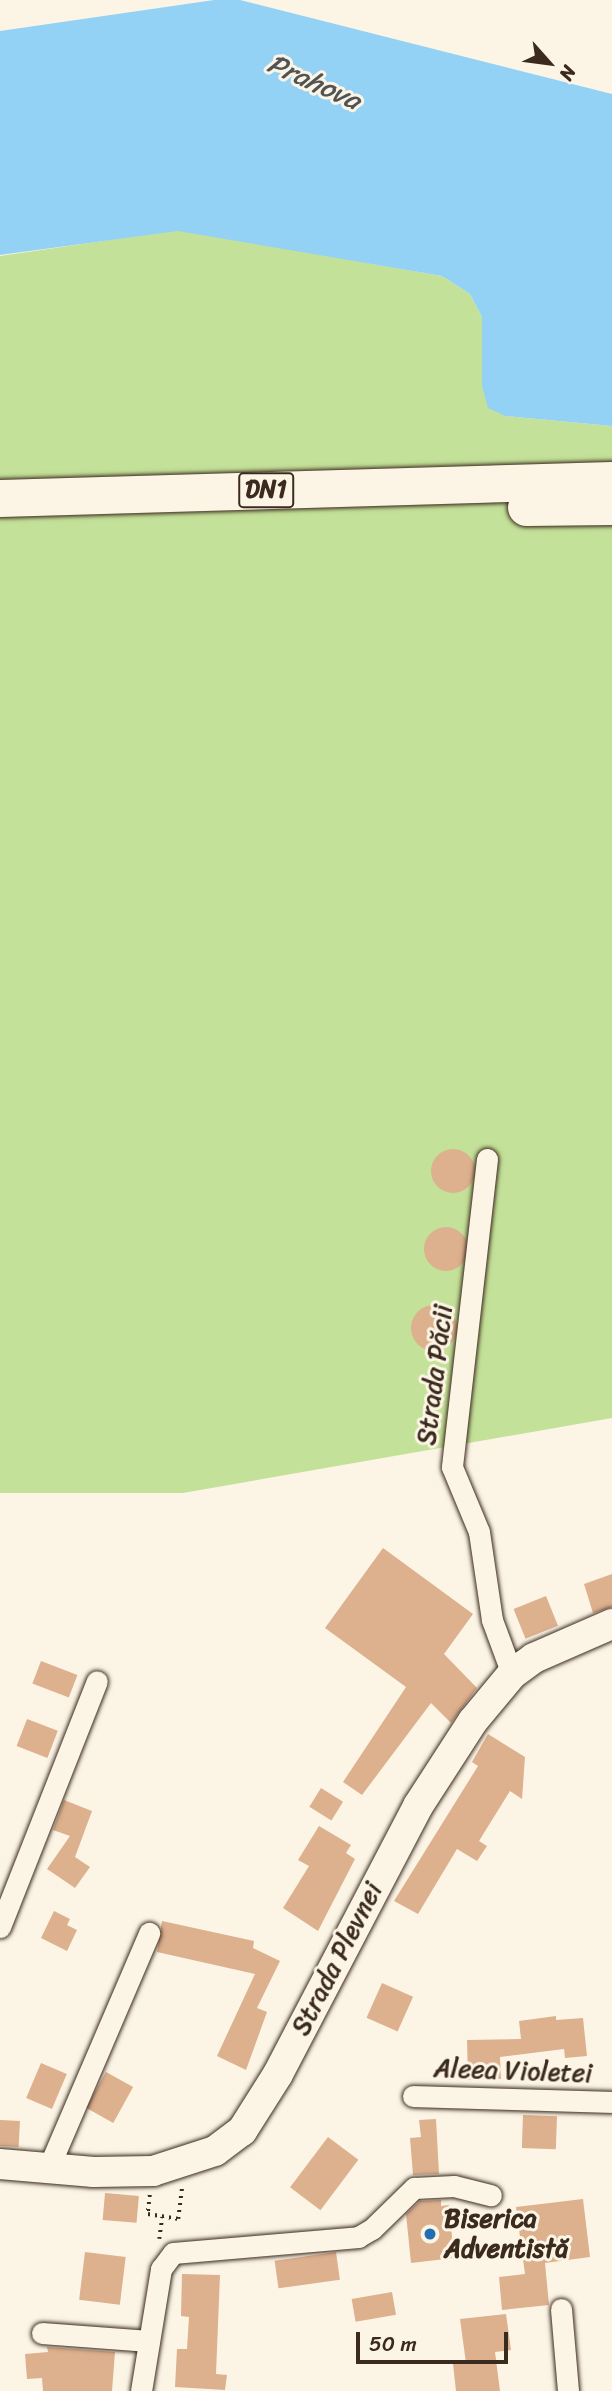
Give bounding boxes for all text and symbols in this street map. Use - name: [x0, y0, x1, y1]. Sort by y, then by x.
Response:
- north arrow: [514, 28, 584, 98]
- water label: Prahova: [262, 47, 366, 117]
- text: N: [550, 60, 586, 87]
- road number: DN1: [238, 470, 294, 510]
- street label: Strada Păcii: [411, 1303, 459, 1447]
- street label: Strada Plevnei: [285, 1877, 389, 2041]
- street label: Aleea Violetei: [433, 2053, 593, 2089]
- place label: Biserica Adventistă: [444, 2203, 568, 2264]
- marker: Biserica Adventistă: [422, 2226, 438, 2242]
- scale bar: [360, 2318, 512, 2362]
- text: 50 m: [369, 2325, 417, 2363]

